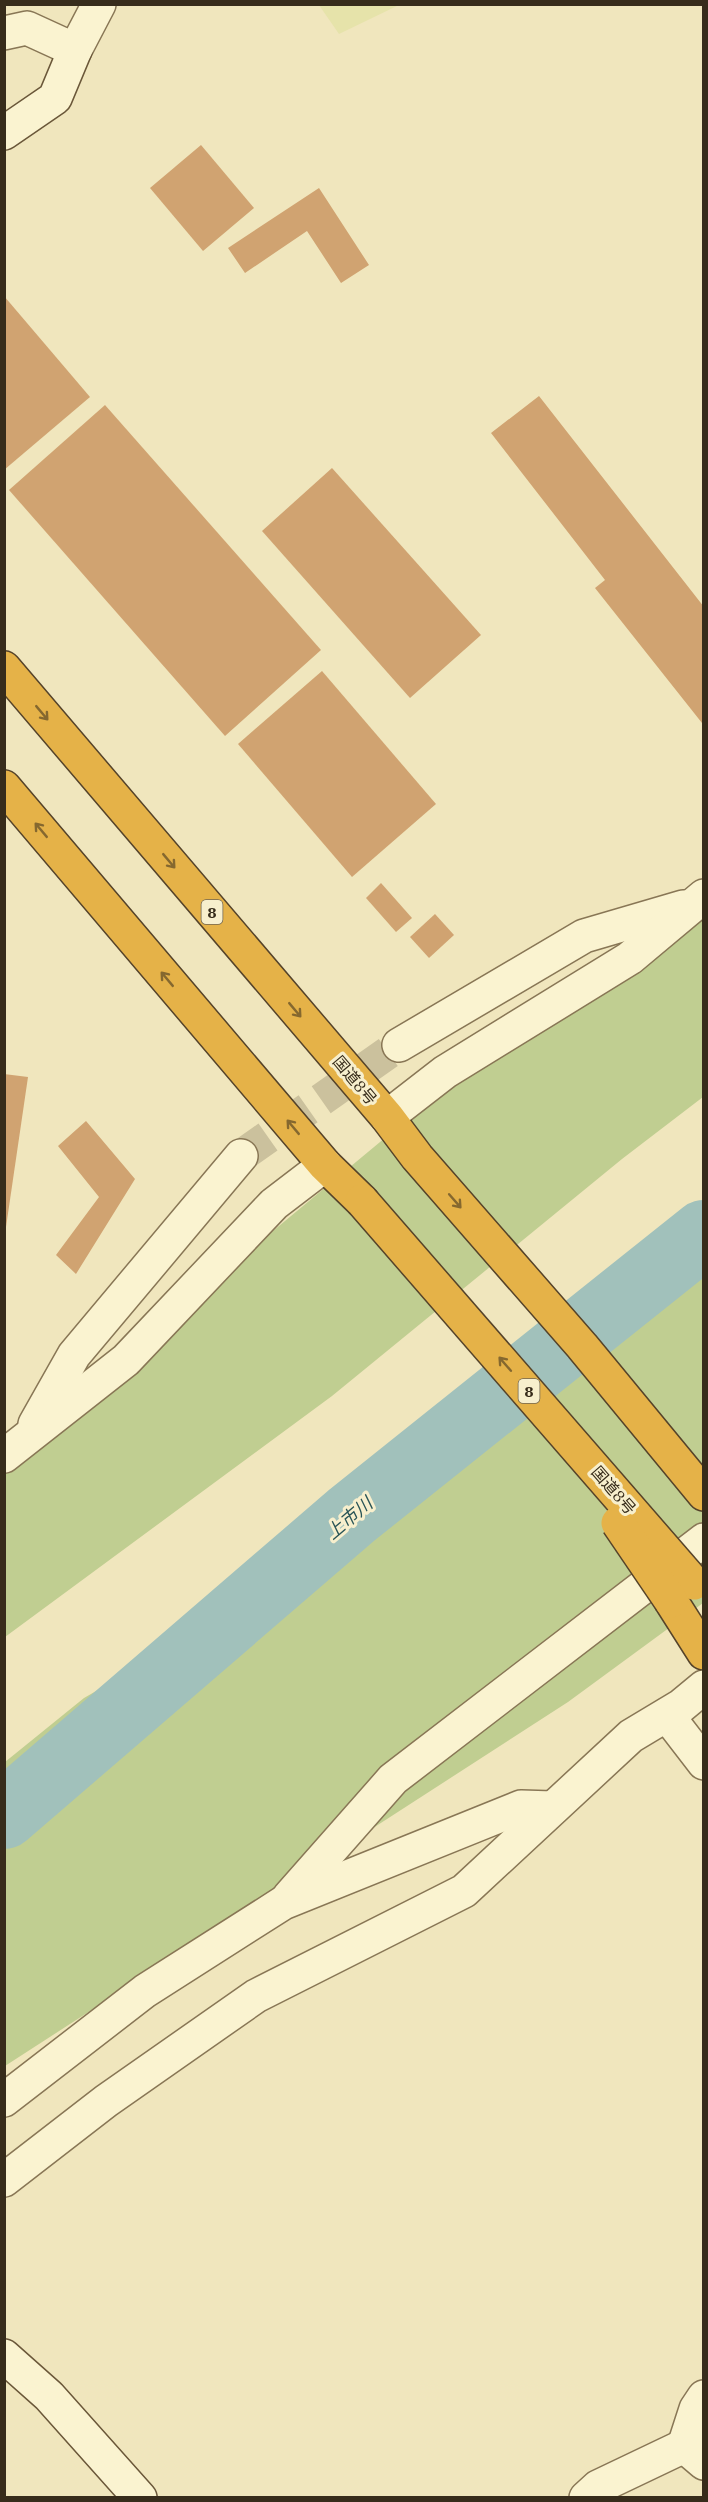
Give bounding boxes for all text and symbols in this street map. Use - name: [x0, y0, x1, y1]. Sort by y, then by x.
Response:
- one-way arrow: [36, 705, 49, 721]
- one-way arrow: [34, 823, 48, 838]
- one-way arrow: [162, 853, 176, 868]
- road number: 8: [202, 900, 222, 924]
- one-way arrow: [160, 972, 174, 987]
- one-way arrow: [289, 1002, 302, 1018]
- street label: 国道8号: [329, 1052, 381, 1108]
- one-way arrow: [286, 1120, 300, 1135]
- one-way arrow: [448, 1193, 462, 1208]
- one-way arrow: [498, 1357, 512, 1372]
- road number: 8: [518, 1379, 540, 1403]
- street label: 国道8号: [588, 1462, 640, 1518]
- water label: 上市川: [321, 1491, 379, 1544]

